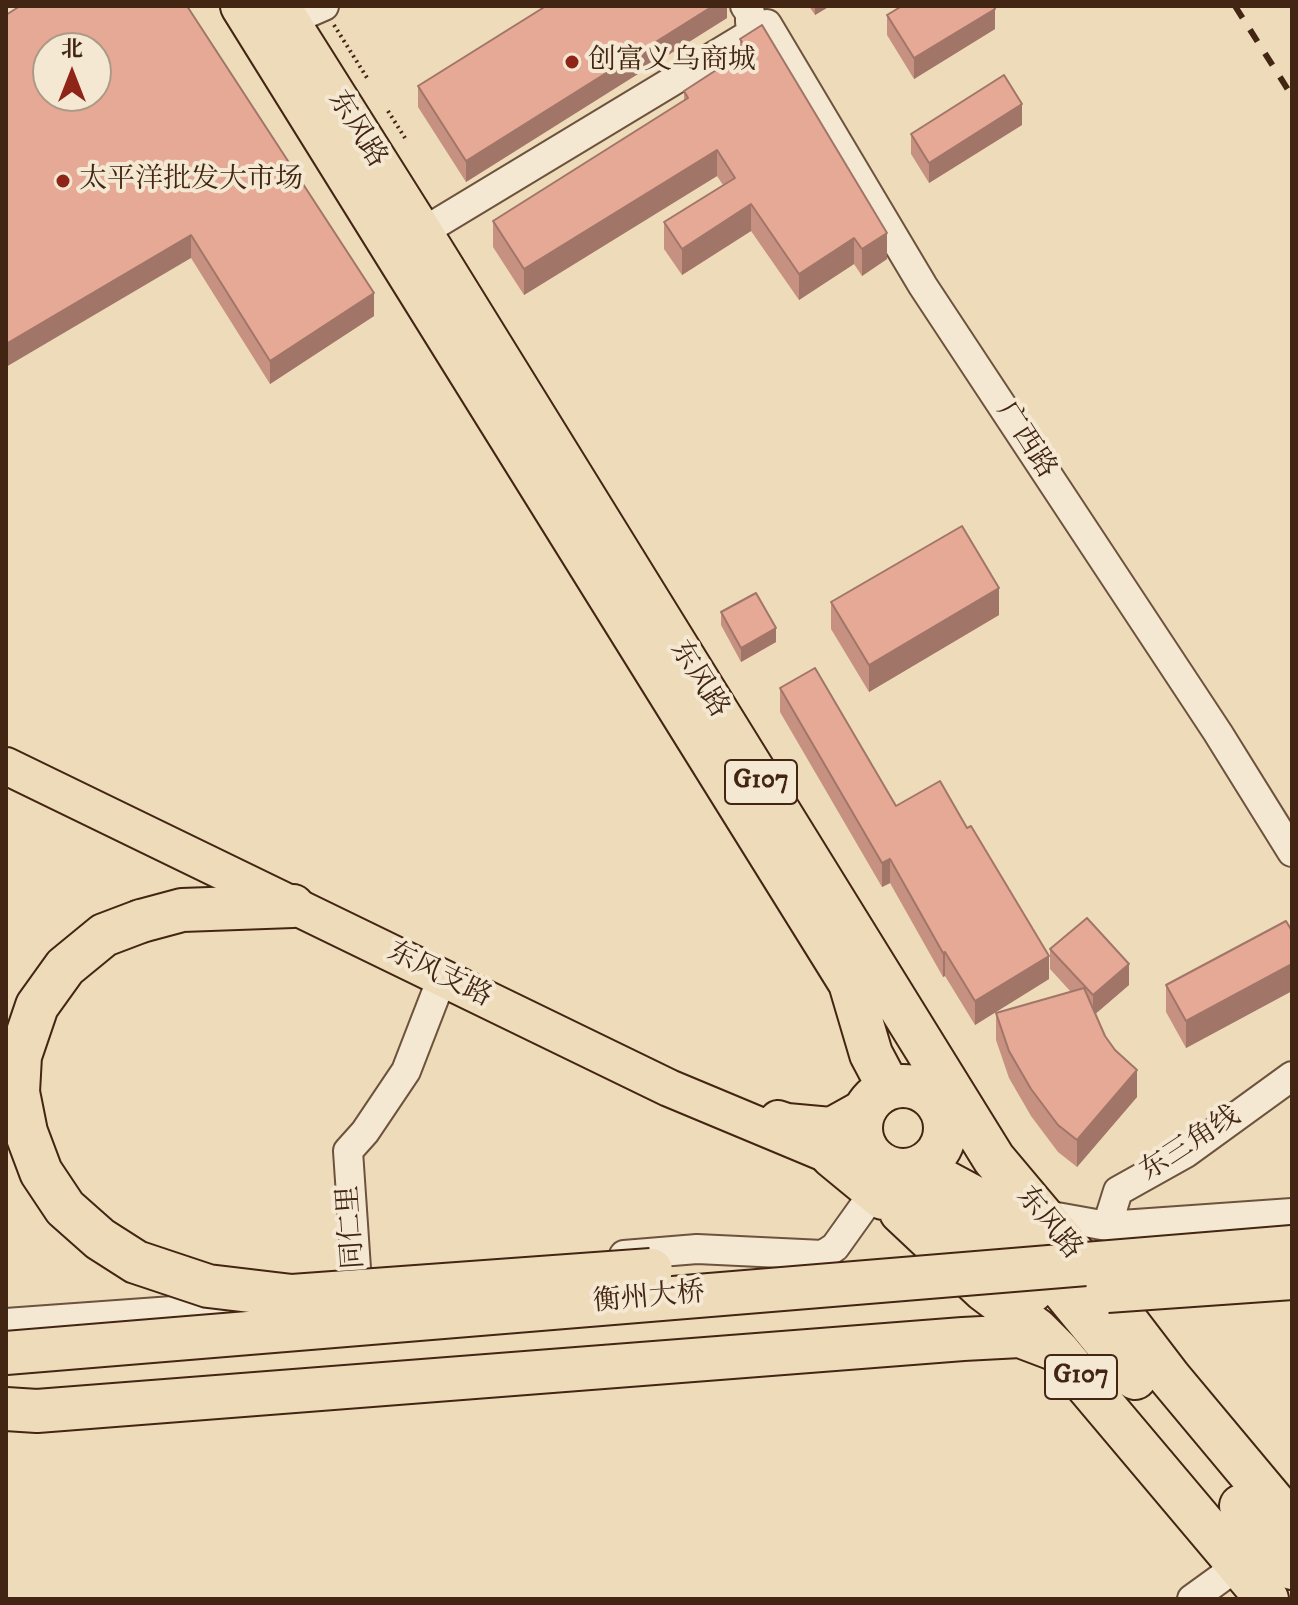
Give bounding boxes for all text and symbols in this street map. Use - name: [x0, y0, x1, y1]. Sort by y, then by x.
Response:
- north arrow: [32, 32, 112, 112]
- text: 北: [61, 36, 83, 63]
- place label: 创富义乌商城: [588, 45, 756, 79]
- marker: 创富义乌商城: [563, 53, 581, 71]
- street label: 东风路: [319, 85, 393, 175]
- place label: 太平洋批发大市场: [79, 164, 303, 198]
- marker: 太平洋批发大市场: [54, 172, 72, 190]
- street label: 广西路: [988, 397, 1062, 485]
- street label: 东风路: [661, 635, 735, 725]
- road number: G107: [725, 760, 797, 804]
- street label: 东风支路: [381, 936, 497, 1016]
- street label: 东三角线: [1135, 1100, 1247, 1190]
- street label: 东风路: [1008, 1181, 1088, 1267]
- street label: 同仁里: [333, 1184, 373, 1270]
- street label: 衡州大桥: [592, 1277, 706, 1321]
- road number: G107: [1045, 1355, 1117, 1399]

